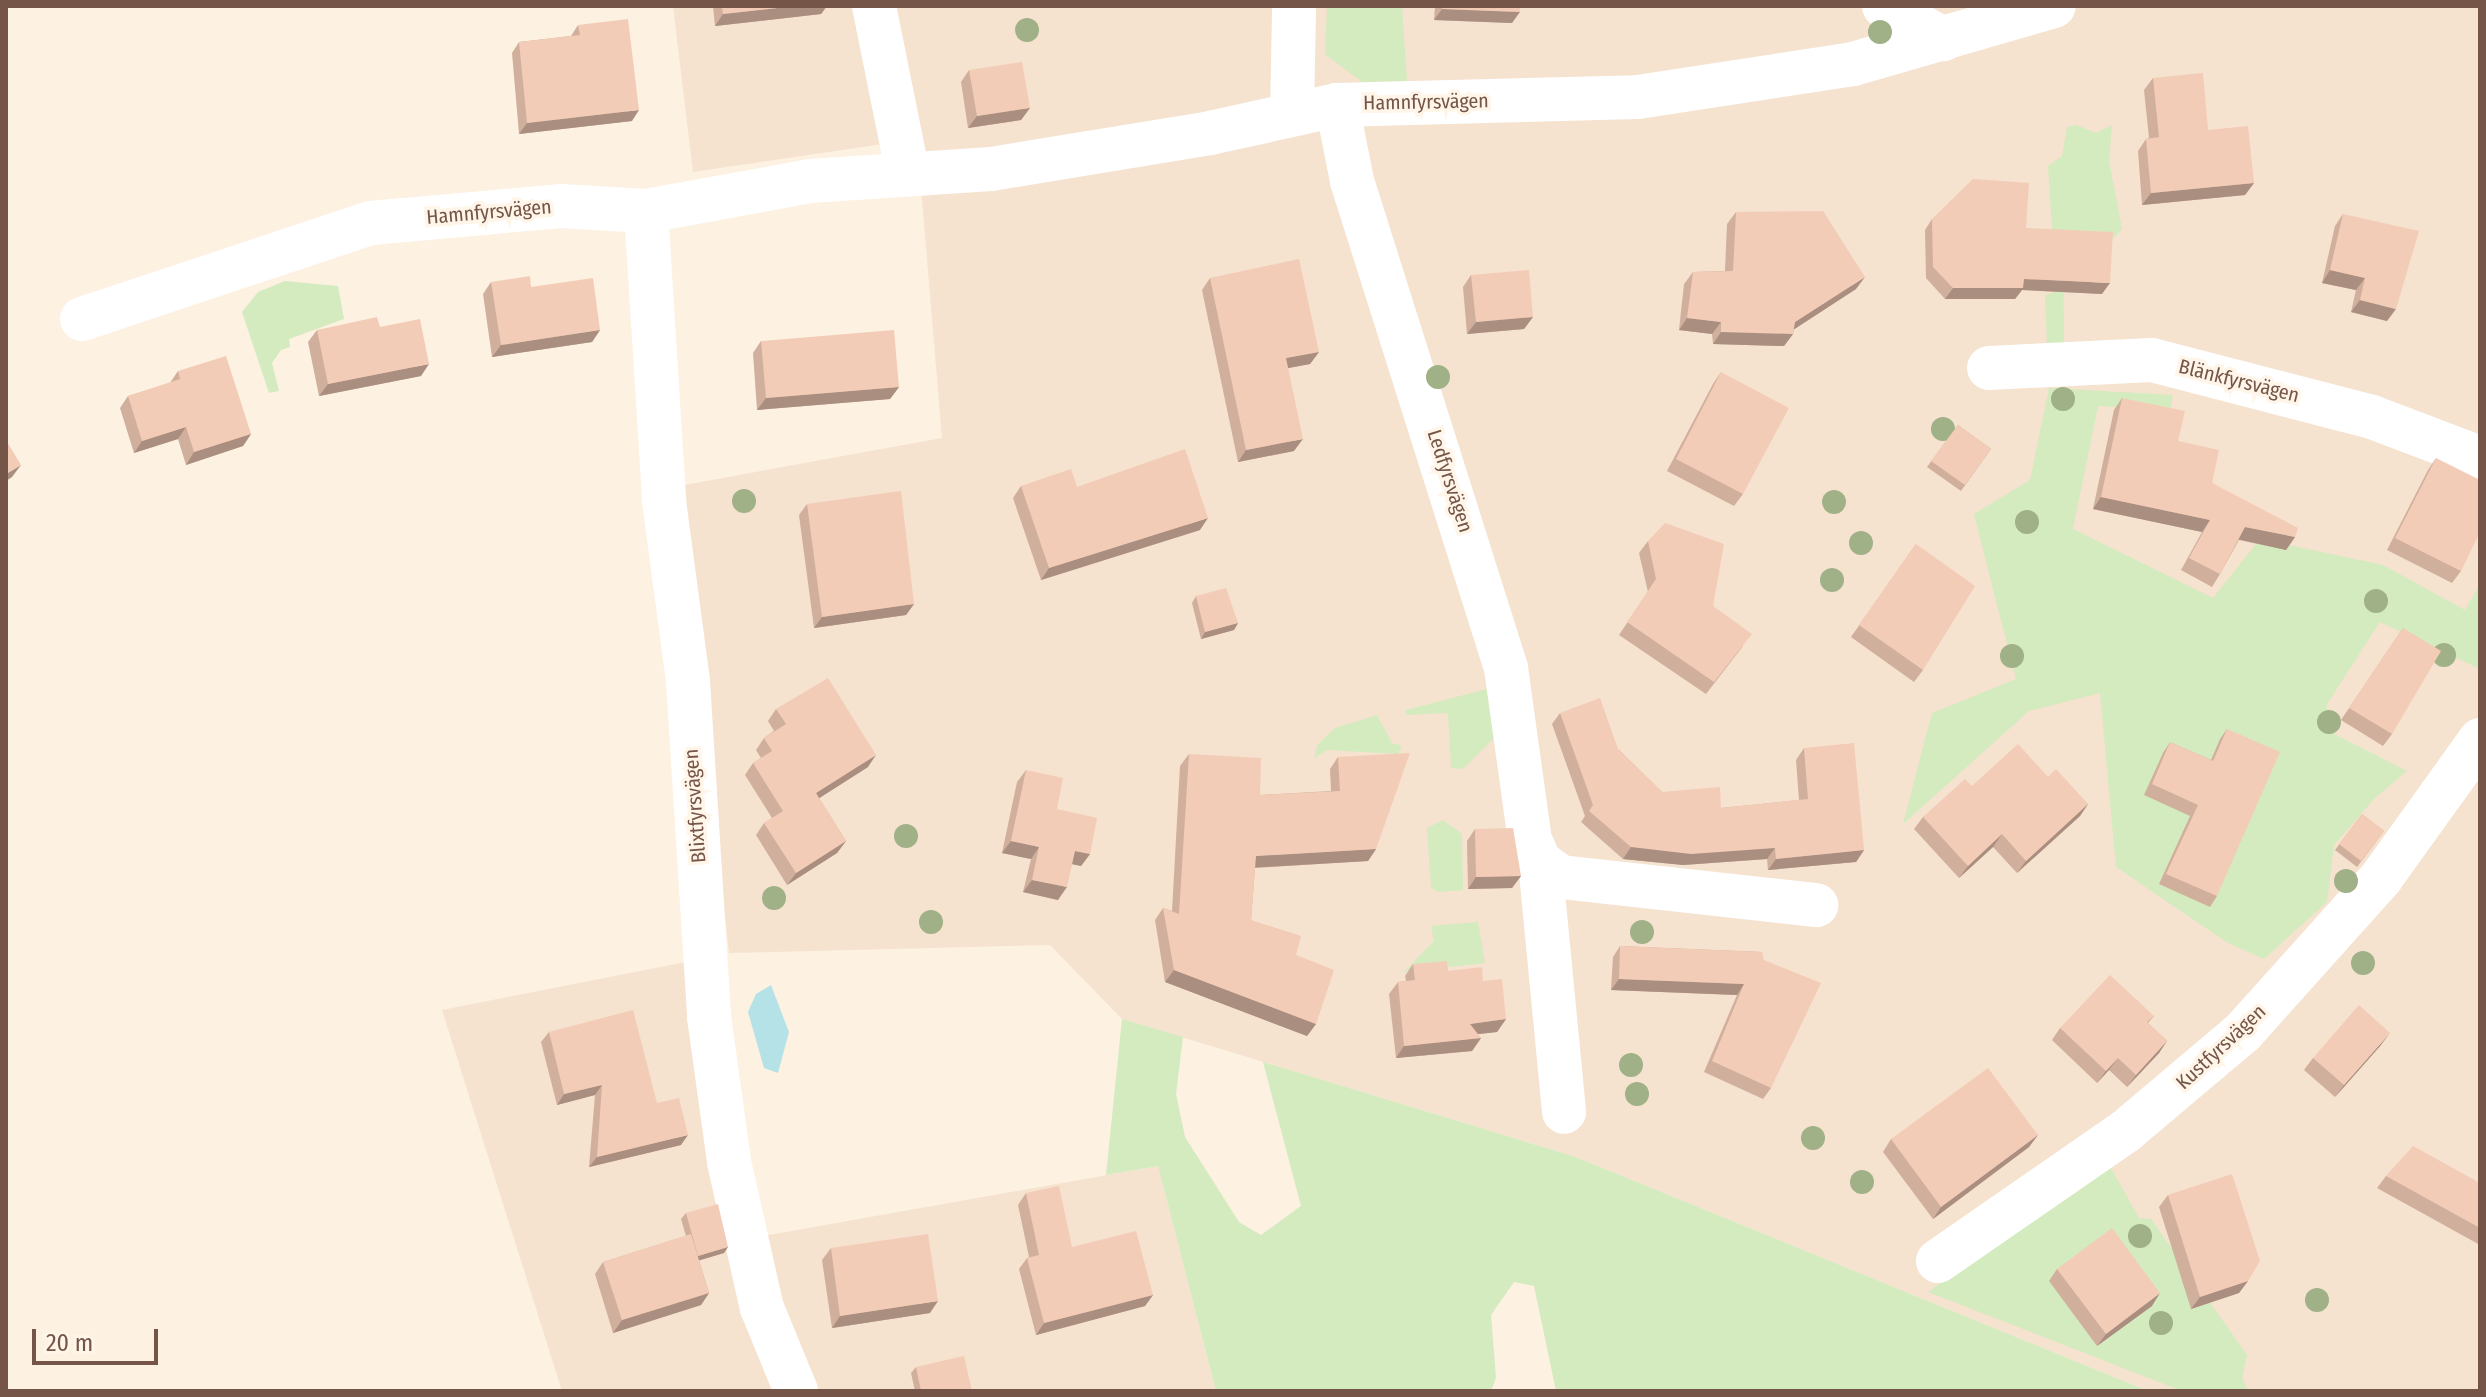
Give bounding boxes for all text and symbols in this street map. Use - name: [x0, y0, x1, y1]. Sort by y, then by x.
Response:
- street label: Hamnfyrsvägen: [1363, 89, 1489, 115]
- street label: Hamnfyrsvägen: [425, 195, 553, 229]
- street label: Blänkfyrsvägen: [2176, 354, 2302, 408]
- street label: Ledfyrsvägen: [1422, 427, 1478, 535]
- street label: Blixtfyrsvägen: [679, 748, 711, 864]
- street label: Kustfyrsvägen: [2171, 999, 2271, 1095]
- scale bar: [36, 1313, 162, 1363]
- text: 20 m: [46, 1329, 93, 1357]

